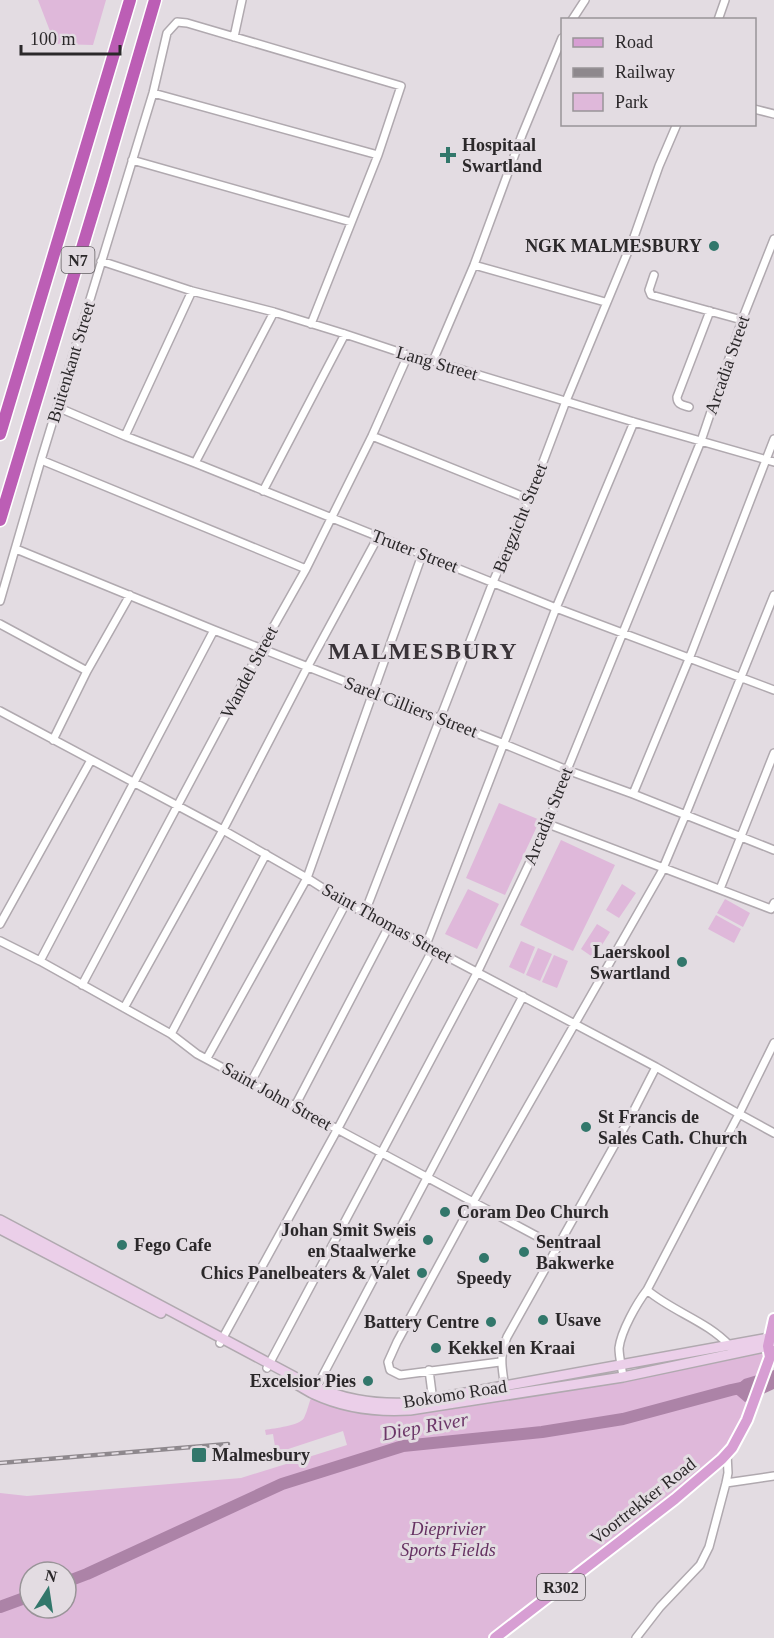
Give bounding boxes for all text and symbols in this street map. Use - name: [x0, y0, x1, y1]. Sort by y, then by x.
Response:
- scale bar: [21, 18, 120, 56]
- legend: [561, 18, 756, 126]
- text: 100 m: [30, 29, 76, 49]
- text: Road: [615, 32, 653, 52]
- text: Railway: [615, 62, 675, 82]
- text: Park: [615, 92, 648, 112]
- place label: Hospitaal Swartland: [462, 135, 542, 176]
- marker: Hospitaal Swartland: [439, 146, 457, 164]
- place label: NGK MALMESBURY: [525, 236, 702, 256]
- marker: NGK MALMESBURY: [707, 239, 721, 253]
- road number: N7: [62, 247, 94, 273]
- street label: Buitenkant Street: [43, 299, 99, 425]
- street label: Arcadia Street: [701, 313, 753, 417]
- street label: Lang Street: [394, 342, 480, 384]
- street label: Bergzicht Street: [489, 460, 551, 576]
- street label: Truter Street: [369, 525, 461, 577]
- street label: Wandel Street: [216, 623, 282, 721]
- district label: MALMESBURY: [328, 638, 518, 664]
- street label: Sarel Cilliers Street: [342, 672, 480, 742]
- street label: Arcadia Street: [519, 764, 577, 868]
- street label: Saint Thomas Street: [318, 879, 456, 967]
- place label: Laerskool Swartland: [590, 942, 670, 983]
- marker: Laerskool Swartland: [675, 955, 689, 969]
- street label: Saint John Street: [219, 1058, 335, 1134]
- place label: St Francis de Sales Cath. Church: [598, 1107, 747, 1148]
- marker: St Francis de Sales Cath. Church: [579, 1120, 593, 1134]
- place label: Coram Deo Church: [457, 1202, 609, 1222]
- marker: Coram Deo Church: [438, 1205, 452, 1219]
- place label: Johan Smit Sweis en Staalwerke: [281, 1220, 416, 1261]
- place label: Sentraal Bakwerke: [536, 1232, 614, 1273]
- marker: Johan Smit Sweis en Staalwerke: [421, 1233, 435, 1247]
- place label: Fego Cafe: [134, 1235, 211, 1255]
- marker: Fego Cafe: [115, 1238, 129, 1252]
- marker: Sentraal Bakwerke: [517, 1245, 531, 1259]
- marker: Speedy: [477, 1251, 491, 1265]
- place label: Chics Panelbeaters & Valet: [201, 1263, 410, 1283]
- marker: Chics Panelbeaters & Valet: [415, 1266, 429, 1280]
- place label: Speedy: [456, 1268, 512, 1288]
- place label: Usave: [555, 1310, 601, 1330]
- place label: Battery Centre: [364, 1312, 479, 1332]
- marker: Usave: [536, 1313, 550, 1327]
- marker: Battery Centre: [484, 1315, 498, 1329]
- place label: Kekkel en Kraai: [448, 1338, 575, 1358]
- marker: Kekkel en Kraai: [429, 1341, 443, 1355]
- place label: Excelsior Pies: [250, 1371, 356, 1391]
- marker: Excelsior Pies: [361, 1374, 375, 1388]
- street label: Bokomo Road: [402, 1376, 508, 1412]
- water label: Diep River: [379, 1408, 470, 1446]
- place label: Malmesbury: [212, 1445, 310, 1465]
- marker: Malmesbury: [190, 1446, 208, 1464]
- street label: Voortrekker Road: [586, 1454, 700, 1548]
- park label: Dieprivier Sports Fields: [400, 1519, 496, 1560]
- north arrow: [18, 1560, 78, 1620]
- text: N: [44, 1566, 59, 1585]
- road number: R302: [537, 1574, 585, 1600]

